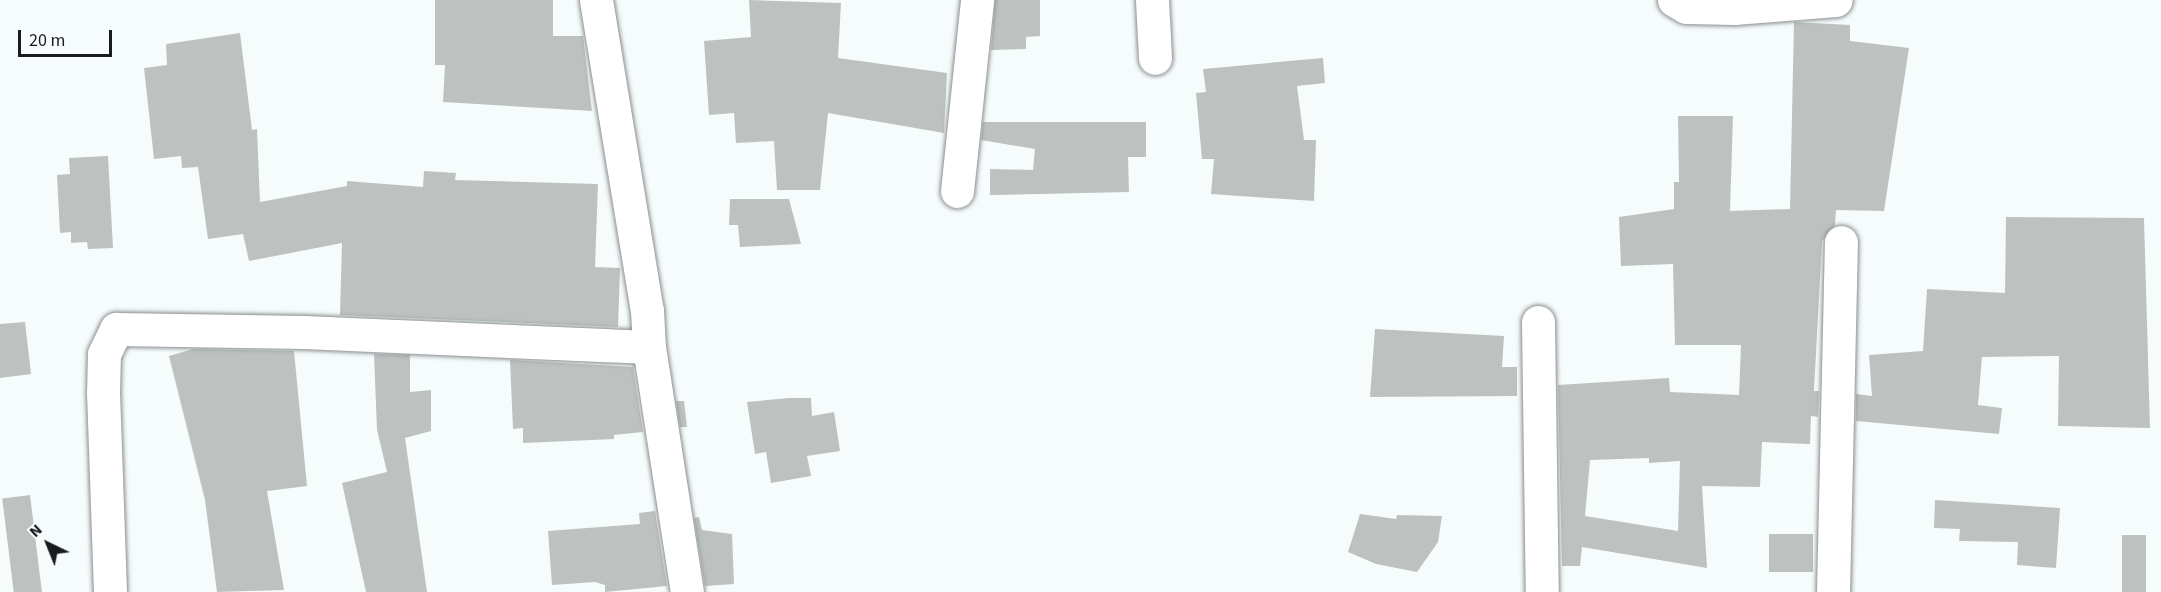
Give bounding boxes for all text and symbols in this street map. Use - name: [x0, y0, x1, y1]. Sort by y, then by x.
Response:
- scale bar: [21, 18, 116, 56]
- text: 20 m: [29, 28, 65, 53]
- north arrow: [18, 514, 78, 574]
- text: N: [24, 519, 47, 543]

